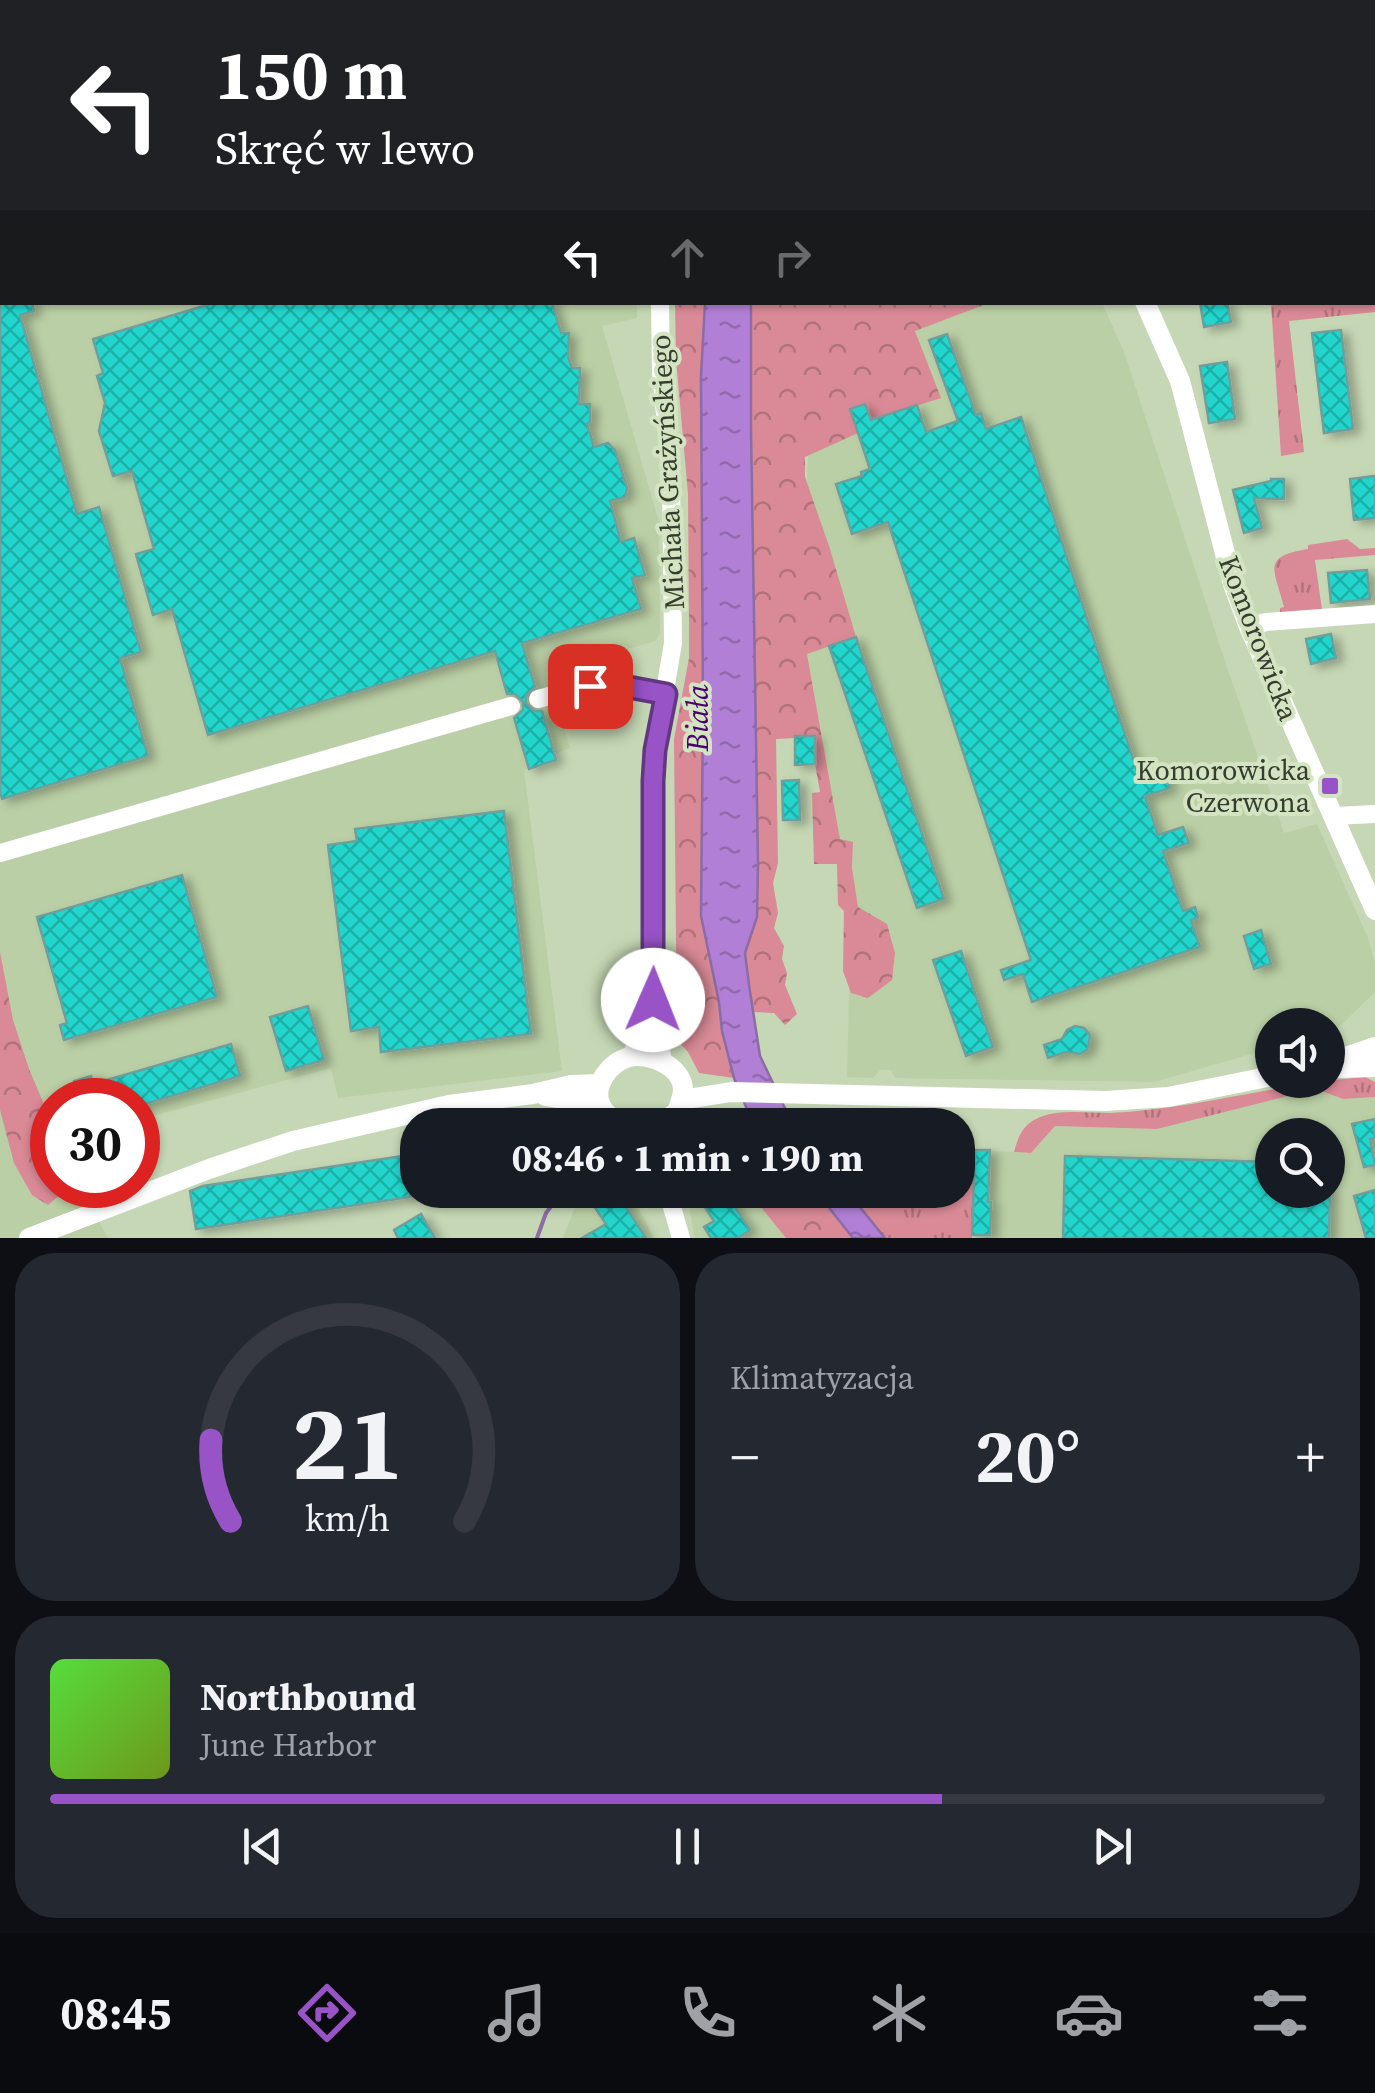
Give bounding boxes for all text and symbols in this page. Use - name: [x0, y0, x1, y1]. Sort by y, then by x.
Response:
- text: 150 m: [215, 26, 407, 122]
- icon: left: [50, 40, 180, 170]
- text: Skręć w lewo: [215, 117, 475, 179]
- icon: left: [555, 230, 610, 285]
- icon: ahead: [660, 230, 715, 285]
- icon: right: [765, 230, 820, 285]
- street label: Michała Grażyńskiego: [641, 334, 693, 610]
- street label: Komorowicka: [1210, 550, 1308, 727]
- pin: [548, 644, 633, 729]
- icon: arrive: [563, 659, 618, 714]
- water label: Biała: [677, 684, 718, 753]
- place label: Komorowicka Czerwona: [1136, 751, 1311, 821]
- marker: Komorowicka Czerwona: [1319, 775, 1341, 797]
- position arrow: [601, 948, 705, 1052]
- map controls: [1255, 1008, 1345, 1208]
- button: sound: [1255, 1008, 1345, 1098]
- speed limit sign: 30: [30, 1078, 160, 1208]
- button: search: [1255, 1118, 1345, 1208]
- text: 08:46 · 1 min · 190 m: [511, 1132, 864, 1184]
- text: Klimatyzacja: [730, 1356, 914, 1400]
- text: 21: [291, 1371, 404, 1514]
- text: 20°: [975, 1404, 1080, 1507]
- text: −: [730, 1419, 759, 1494]
- text: +: [1296, 1419, 1325, 1494]
- text: km/h: [305, 1494, 390, 1543]
- text: Northbound: [200, 1671, 416, 1723]
- text: June Harbor: [200, 1723, 376, 1767]
- icon: previous: [235, 1819, 290, 1874]
- icon: pause: [660, 1819, 715, 1874]
- icon: next: [1085, 1819, 1140, 1874]
- icon: directions: [292, 1978, 362, 2048]
- icon: music: [482, 1978, 552, 2048]
- icon: phone: [673, 1978, 743, 2048]
- icon: climate: [864, 1978, 934, 2048]
- icon: car: [1054, 1978, 1124, 2048]
- icon: filters: [1245, 1978, 1315, 2048]
- text: 08:45: [60, 1982, 171, 2044]

